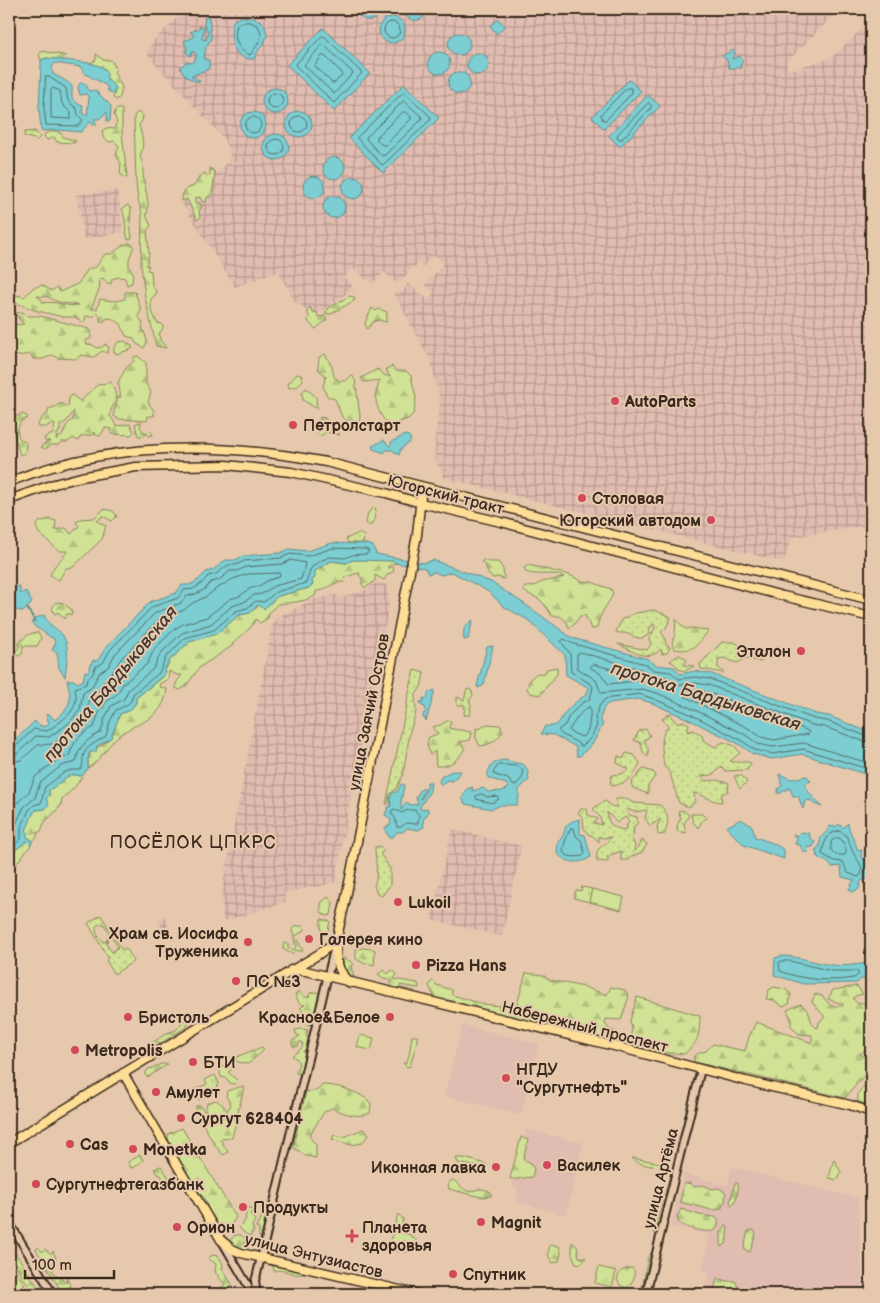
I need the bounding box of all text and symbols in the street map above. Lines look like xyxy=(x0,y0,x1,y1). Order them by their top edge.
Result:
place label: AutoParts xyxy=(624,393,696,412)
marker: AutoParts xyxy=(609,395,621,407)
place label: Петролстарт xyxy=(303,417,401,436)
marker: Петролстарт xyxy=(287,419,299,431)
street label: Югорский тракт xyxy=(385,472,506,519)
place label: Столовая xyxy=(592,490,664,509)
marker: Столовая xyxy=(576,492,588,504)
place label: Югорский автодом xyxy=(559,512,701,531)
marker: Югорский автодом xyxy=(705,514,717,526)
water label: протока Бардыковская xyxy=(39,602,182,767)
street label: улица Заячий Остров xyxy=(345,632,394,792)
place label: Эталон xyxy=(737,643,791,662)
marker: Эталон xyxy=(795,645,807,657)
water label: протока Бардыковская xyxy=(608,658,803,735)
district label: ПОСЁЛОК ЦПКРС xyxy=(110,831,276,853)
place label: Lukoil xyxy=(408,894,451,913)
marker: Lukoil xyxy=(392,896,404,908)
place label: Храм св. Иосифа Труженика xyxy=(108,925,239,962)
place label: Галерея кино xyxy=(319,931,423,950)
marker: Галерея кино xyxy=(303,933,315,945)
marker: Храм св. Иосифа Труженика xyxy=(242,936,254,948)
place label: Pizza Hans xyxy=(426,957,507,976)
marker: Pizza Hans xyxy=(410,959,422,971)
place label: ПС №3 xyxy=(246,973,301,992)
marker: ПС №3 xyxy=(230,975,242,987)
street label: Набережный проспект xyxy=(500,998,670,1057)
place label: Бристоль xyxy=(138,1009,210,1028)
place label: Красное&Белое xyxy=(258,1009,380,1028)
marker: Бристоль xyxy=(122,1011,134,1023)
marker: Красное&Белое xyxy=(384,1011,396,1023)
place label: Metropolis xyxy=(85,1042,163,1061)
marker: Metropolis xyxy=(69,1044,81,1056)
place label: БТИ xyxy=(203,1054,236,1073)
marker: БТИ xyxy=(187,1056,199,1068)
place label: НГДУ "Сургутнефть" xyxy=(516,1061,627,1098)
marker: НГДУ "Сургутнефть" xyxy=(500,1072,512,1084)
place label: Амулет xyxy=(165,1084,220,1103)
marker: Амулет xyxy=(150,1086,162,1098)
place label: Сургут 628404 xyxy=(191,1110,304,1129)
marker: Сургут 628404 xyxy=(175,1112,187,1124)
street label: улица Артёма xyxy=(640,1126,683,1231)
place label: Cas xyxy=(80,1136,109,1155)
marker: Cas xyxy=(64,1138,76,1150)
place label: Monetka xyxy=(143,1141,207,1160)
marker: Monetka xyxy=(127,1143,139,1155)
place label: Василек xyxy=(557,1157,620,1176)
place label: Иконная лавка xyxy=(371,1159,487,1178)
marker: Василек xyxy=(541,1159,553,1171)
marker: Иконная лавка xyxy=(490,1161,502,1173)
place label: Сургутнефтегазбанк xyxy=(46,1176,204,1195)
marker: Сургутнефтегазбанк xyxy=(30,1178,42,1190)
place label: Продукты xyxy=(253,1199,328,1218)
marker: Продукты xyxy=(237,1201,249,1213)
place label: Magnit xyxy=(491,1214,542,1233)
marker: Magnit xyxy=(475,1216,487,1228)
place label: Орион xyxy=(187,1219,235,1238)
place label: Планета здоровья xyxy=(362,1219,432,1256)
marker: Орион xyxy=(171,1221,183,1233)
street label: улица Энтузиастов xyxy=(243,1230,385,1283)
marker: Планета здоровья xyxy=(346,1230,358,1242)
scale bar xyxy=(25,1248,114,1280)
text: 100 m xyxy=(32,1256,72,1275)
place label: Спутник xyxy=(463,1266,526,1285)
marker: Спутник xyxy=(447,1268,459,1280)

